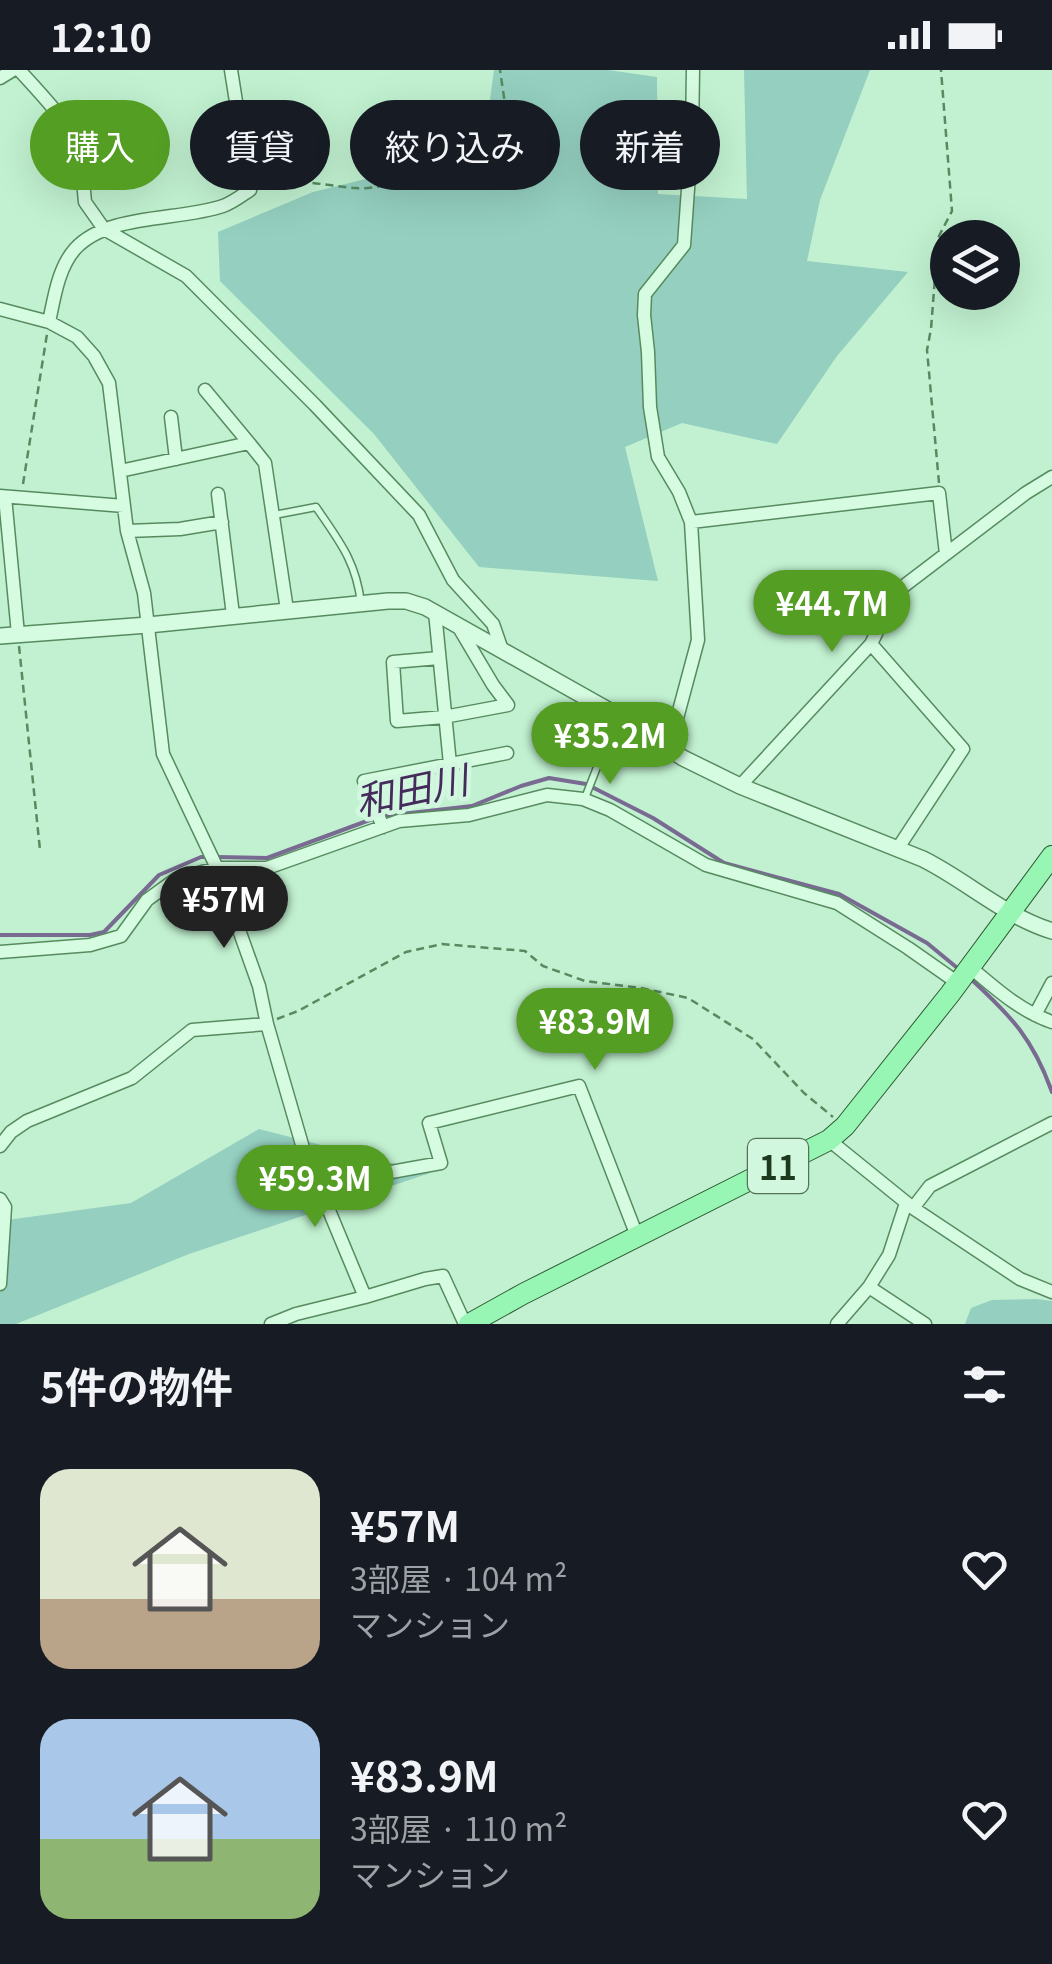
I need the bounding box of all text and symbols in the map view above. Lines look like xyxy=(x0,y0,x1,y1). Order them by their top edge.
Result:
text: 12:10 xyxy=(50,8,152,63)
chip: 購入 xyxy=(30,100,170,190)
chip: 賃貸 xyxy=(190,100,330,190)
chip: 絞り込み xyxy=(350,100,560,190)
chip: 新着 xyxy=(580,100,720,190)
map controls xyxy=(930,220,1020,310)
button: layers xyxy=(930,220,1020,310)
pin: ¥44.7M xyxy=(751,570,913,655)
text: ¥44.7M xyxy=(775,579,889,625)
pin: ¥35.2M xyxy=(529,702,691,787)
text: ¥35.2M xyxy=(553,711,667,757)
water label: 和田川 xyxy=(350,748,476,827)
pin: ¥57M xyxy=(165,866,283,951)
text: ¥57M xyxy=(182,875,266,921)
pin: ¥83.9M xyxy=(514,988,676,1073)
text: ¥83.9M xyxy=(538,997,652,1043)
road number: 11 xyxy=(748,1139,808,1193)
pin: ¥59.3M xyxy=(234,1145,396,1230)
text: ¥59.3M xyxy=(258,1154,372,1200)
text: 5件の物件 xyxy=(40,1354,233,1415)
icon: filters xyxy=(957,1357,1012,1412)
text: ¥57M xyxy=(350,1493,460,1554)
icon: home xyxy=(120,1509,240,1629)
icon: heart xyxy=(957,1542,1012,1597)
text: 3部屋 · 104 m² xyxy=(350,1554,567,1600)
text: マンション xyxy=(350,1600,510,1646)
text: ¥83.9M xyxy=(350,1743,499,1804)
icon: home xyxy=(120,1759,240,1879)
icon: heart xyxy=(957,1792,1012,1847)
text: 3部屋 · 110 m² xyxy=(350,1804,567,1850)
text: マンション xyxy=(350,1850,510,1896)

